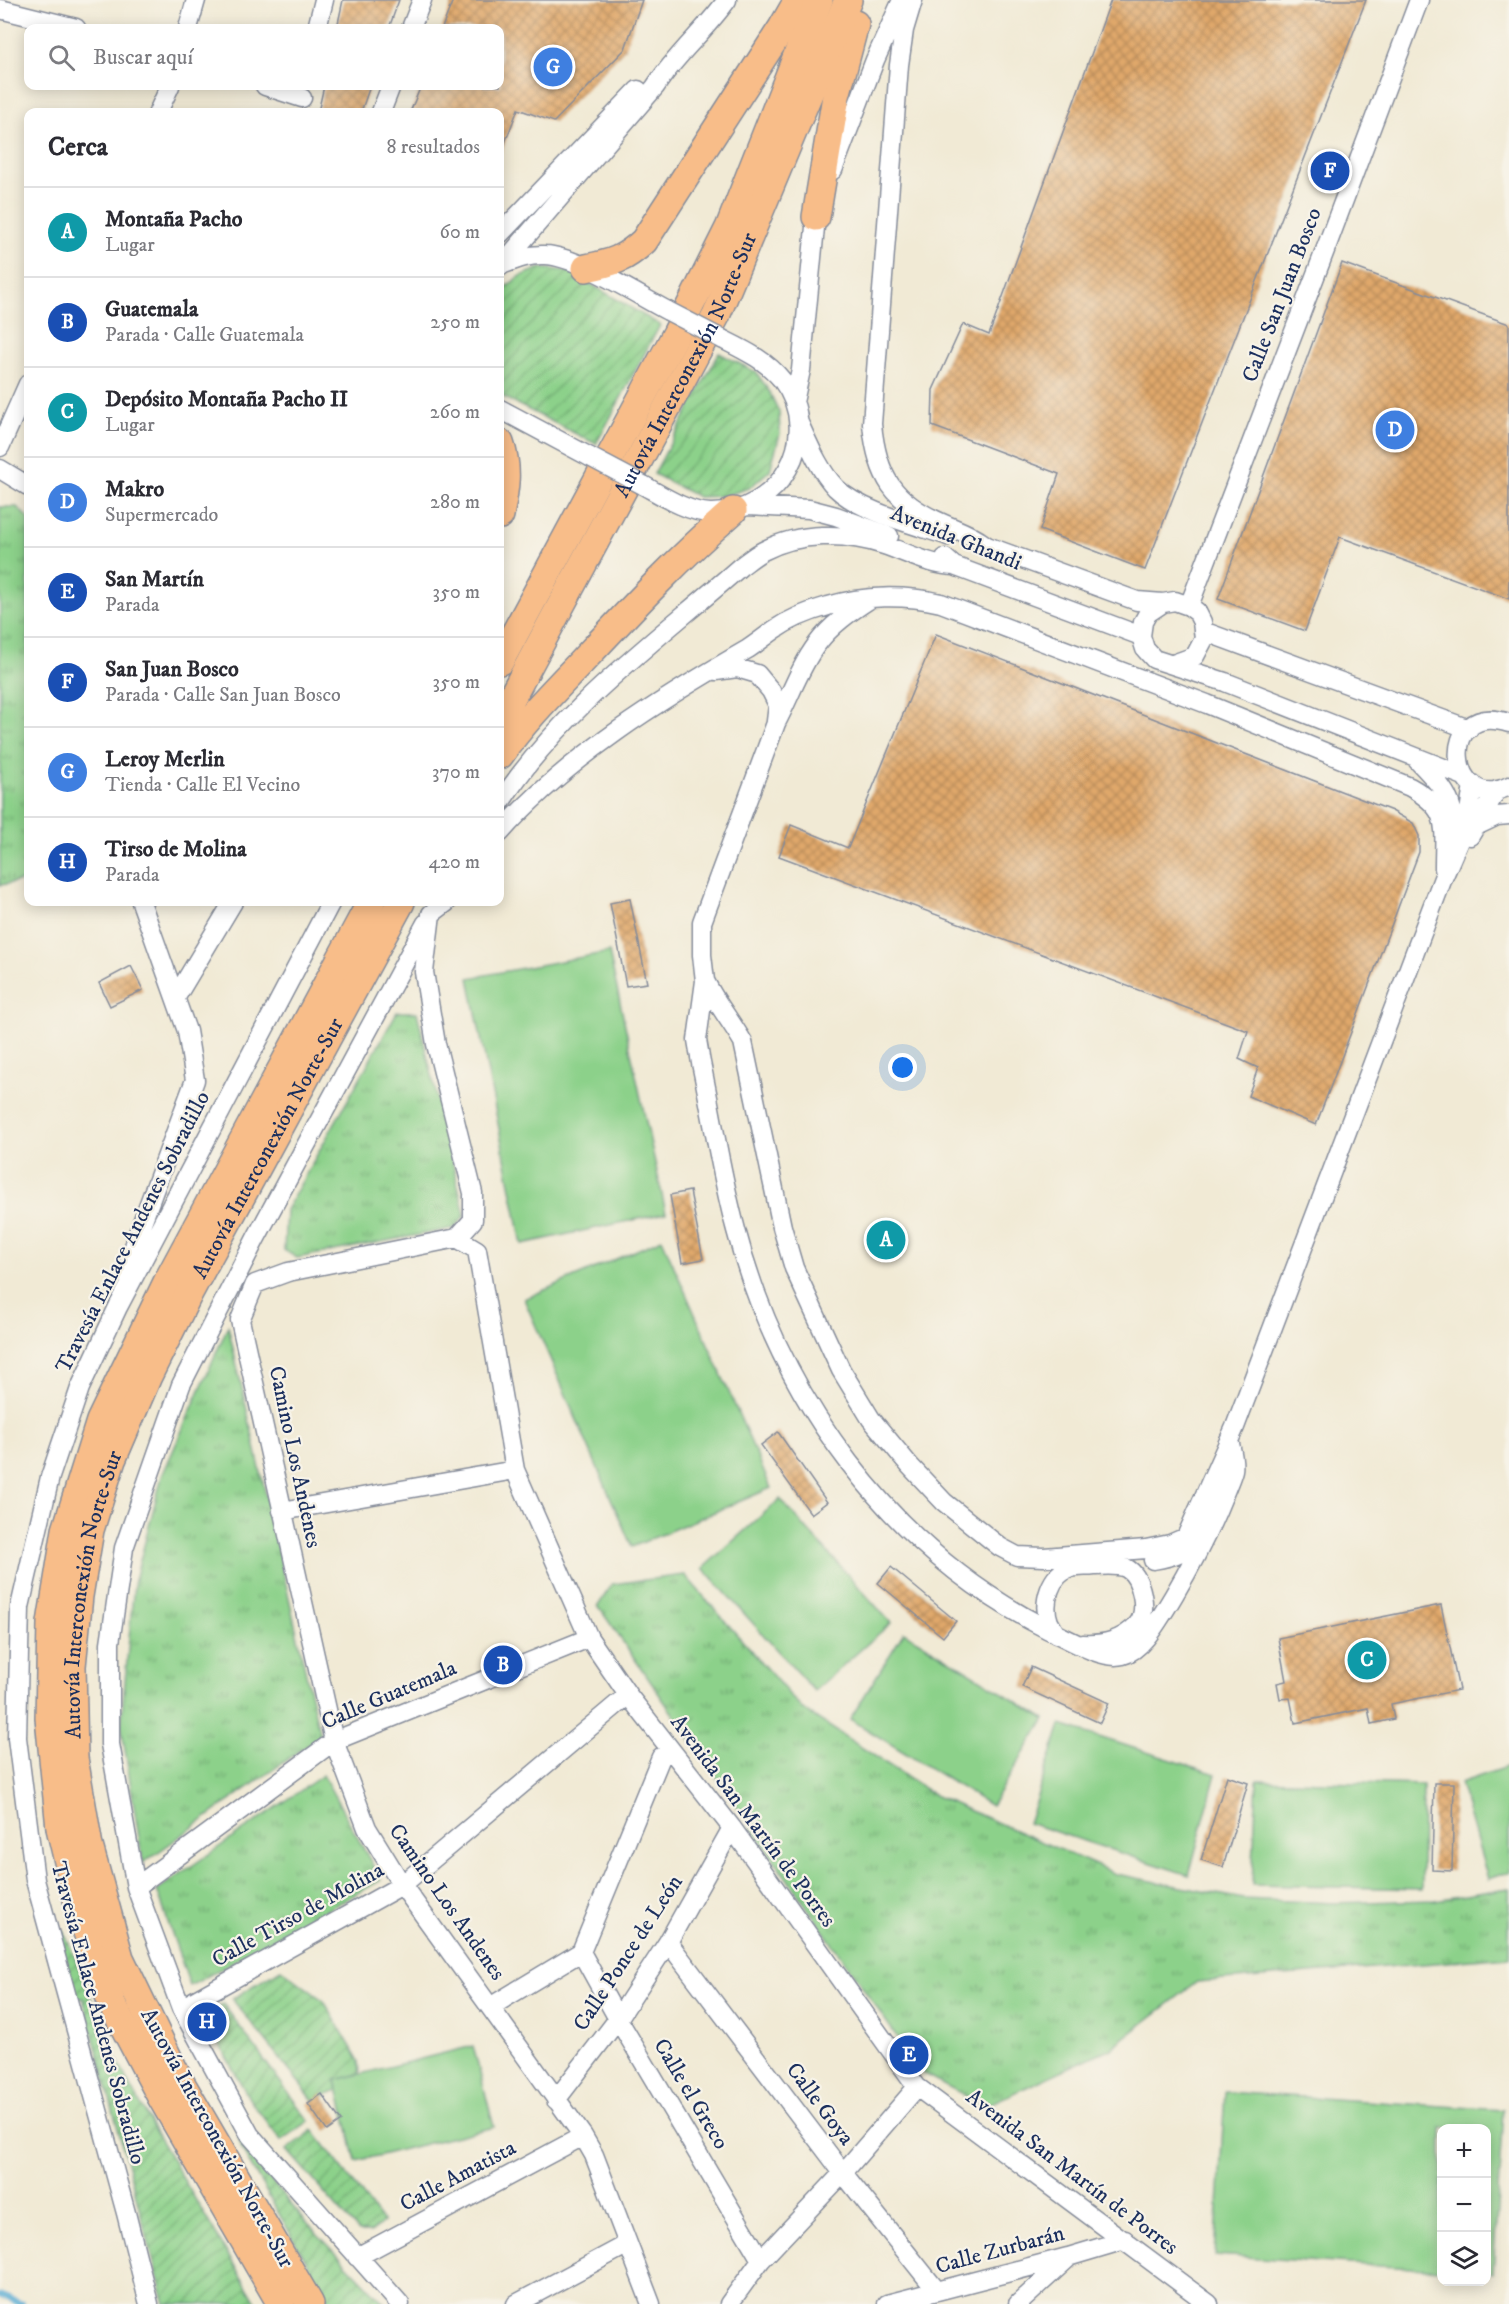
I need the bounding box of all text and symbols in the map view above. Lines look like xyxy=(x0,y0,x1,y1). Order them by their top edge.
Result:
search box xyxy=(24,24,504,90)
icon: search xyxy=(45,41,78,74)
text: Buscar aquí xyxy=(93,44,193,71)
pin: G xyxy=(534,44,572,90)
text: Cerca xyxy=(48,131,108,164)
text: 8 resultados xyxy=(386,135,480,160)
pin: F xyxy=(1310,148,1350,194)
street label: Calle San Juan Bosco xyxy=(1236,204,1328,386)
text: Montaña Pacho xyxy=(105,206,243,233)
text: A xyxy=(61,220,74,245)
text: 60 m xyxy=(440,220,480,245)
street label: Autovía Interconexión Norte-Sur xyxy=(608,228,763,502)
text: Lugar xyxy=(105,233,155,258)
text: Guatemala xyxy=(105,296,198,323)
text: B xyxy=(61,310,74,335)
text: 250 m xyxy=(430,310,480,335)
text: Parada · Calle Guatemala xyxy=(105,323,304,348)
text: Depósito Montaña Pacho II xyxy=(105,386,348,413)
text: C xyxy=(61,400,74,425)
text: 260 m xyxy=(430,400,480,425)
pin: D xyxy=(1376,408,1414,452)
text: Lugar xyxy=(105,413,155,438)
text: Makro xyxy=(105,476,164,503)
text: D xyxy=(60,490,75,515)
text: 280 m xyxy=(430,490,480,515)
street label: Avenida Ghandi xyxy=(887,499,1025,577)
text: Supermercado xyxy=(105,503,218,528)
text: San Martín xyxy=(105,566,204,593)
text: E xyxy=(60,580,75,605)
text: 350 m xyxy=(433,580,480,605)
text: Parada xyxy=(105,593,160,618)
text: San Juan Bosco xyxy=(105,656,239,683)
text: F xyxy=(61,670,74,695)
text: 350 m xyxy=(433,670,480,695)
text: Parada · Calle San Juan Bosco xyxy=(105,683,341,708)
text: Leroy Merlin xyxy=(105,746,225,773)
text: G xyxy=(61,760,74,785)
text: 370 m xyxy=(432,760,480,785)
text: Tienda · Calle El Vecino xyxy=(105,773,300,798)
text: Tirso de Molina xyxy=(105,836,247,863)
text: H xyxy=(59,850,76,875)
text: 420 m xyxy=(429,850,480,875)
text: Parada xyxy=(105,863,160,888)
street label: Autovía Interconexión Norte-Sur xyxy=(186,1012,350,1283)
your location xyxy=(888,1053,917,1082)
street label: Travesía Enlace Andenes Sobradillo xyxy=(50,1087,216,1377)
pin: A xyxy=(866,1218,906,1262)
street label: Camino Los Andenes xyxy=(263,1364,327,1550)
street label: Autovía Interconexión Norte-Sur xyxy=(58,1446,128,1739)
pin: C xyxy=(1348,1638,1386,1682)
pin: B xyxy=(484,1642,522,1688)
street label: Calle Guatemala xyxy=(317,1654,461,1736)
street label: Avenida San Martín de Porres xyxy=(664,1710,842,1932)
street label: Camino Los Andenes xyxy=(383,1818,511,1986)
street label: Calle Tirso de Molina xyxy=(207,1856,389,1973)
street label: Travesía Enlace Andenes Sobradillo xyxy=(45,1859,151,2167)
street label: Calle Ponce de León xyxy=(567,1869,689,2036)
pin: H xyxy=(188,2000,226,2044)
street label: Autovía Interconexión Norte-Sur xyxy=(134,2004,300,2273)
pin: E xyxy=(890,2032,928,2078)
street label: Calle el Greco xyxy=(647,2034,735,2154)
street label: Calle Goya xyxy=(780,2057,860,2151)
street label: Avenida San Martín de Porres xyxy=(961,2083,1183,2261)
map controls xyxy=(1437,2124,1491,2286)
button: + xyxy=(1437,2124,1491,2178)
street label: Calle Amatista xyxy=(395,2134,521,2218)
button: − xyxy=(1437,2178,1491,2232)
street label: Calle Zurbarán xyxy=(932,2220,1068,2280)
button: layers xyxy=(1437,2232,1491,2286)

